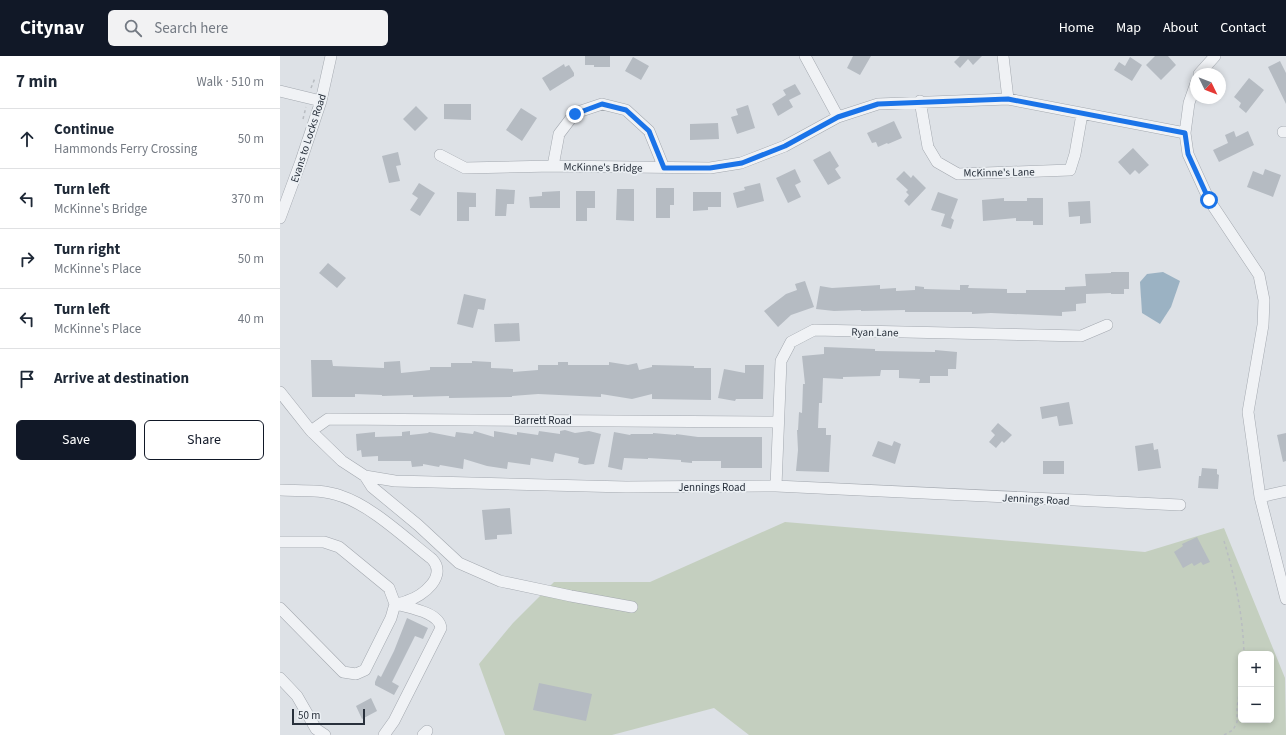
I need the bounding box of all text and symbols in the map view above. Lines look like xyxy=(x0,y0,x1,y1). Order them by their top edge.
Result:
search box xyxy=(108,10,388,46)
text: Citynav xyxy=(20,15,84,42)
icon: search xyxy=(122,17,144,39)
text: Search here xyxy=(154,18,228,39)
text: Home xyxy=(1059,18,1094,38)
text: Map xyxy=(1116,18,1141,38)
text: About xyxy=(1163,18,1198,38)
text: Contact xyxy=(1220,18,1266,38)
north arrow xyxy=(1190,68,1226,104)
text: 7 min xyxy=(16,70,57,94)
text: Walk · 510 m xyxy=(196,73,264,91)
street label: Evans to Locks Road xyxy=(287,92,330,185)
route end xyxy=(566,105,584,123)
text: Continue xyxy=(54,119,114,140)
icon: ahead xyxy=(16,128,38,150)
text: 50 m xyxy=(238,130,264,148)
text: Hammonds Ferry Crossing xyxy=(54,140,197,158)
street label: McKinne's Bridge xyxy=(563,159,643,176)
street label: McKinne's Lane xyxy=(963,164,1035,181)
text: Turn left xyxy=(54,179,110,200)
icon: left xyxy=(16,188,38,210)
text: 370 m xyxy=(231,190,264,208)
route start xyxy=(1200,191,1218,209)
text: McKinne's Bridge xyxy=(54,200,147,218)
text: Turn right xyxy=(54,239,120,260)
icon: right xyxy=(16,248,38,270)
text: 50 m xyxy=(238,250,264,268)
text: McKinne's Place xyxy=(54,260,141,278)
text: Turn left xyxy=(54,299,110,320)
icon: left xyxy=(16,308,38,330)
text: 40 m xyxy=(238,310,264,328)
text: McKinne's Place xyxy=(54,320,141,338)
street label: Ryan Lane xyxy=(851,325,899,340)
icon: arrive xyxy=(16,368,38,390)
text: Arrive at destination xyxy=(54,368,189,389)
street label: Barrett Road xyxy=(514,413,572,428)
button: Save xyxy=(16,420,136,460)
button: Share xyxy=(144,420,264,460)
street label: Jennings Road xyxy=(678,480,746,495)
street label: Jennings Road xyxy=(1002,490,1070,509)
map controls xyxy=(1238,651,1274,723)
button: + xyxy=(1238,651,1274,687)
button: − xyxy=(1238,687,1274,723)
scale bar xyxy=(292,707,365,726)
text: 50 m xyxy=(298,708,320,723)

